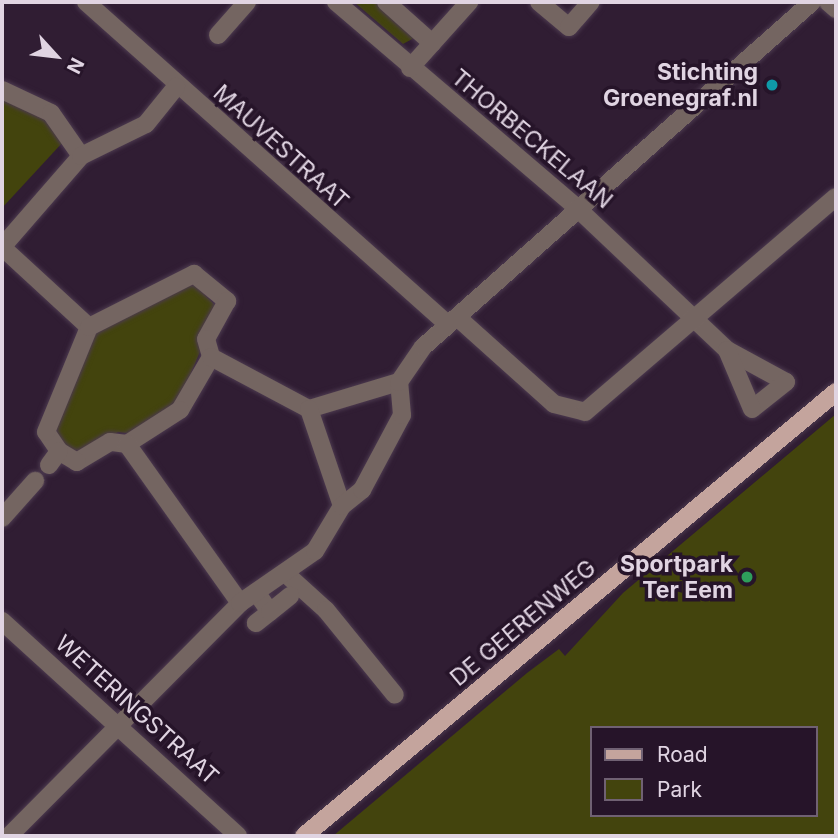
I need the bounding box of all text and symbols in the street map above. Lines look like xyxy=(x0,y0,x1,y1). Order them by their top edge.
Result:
north arrow xyxy=(21,21,91,91)
text: N xyxy=(62,54,89,77)
place label: Stichting Groenegraf.nl xyxy=(603,58,758,112)
street label: THORBECKELAAN xyxy=(446,64,618,214)
marker: Stichting Groenegraf.nl xyxy=(764,77,780,93)
street label: MAUVESTRAAT xyxy=(208,79,354,215)
place label: Sportpark Ter Eem xyxy=(620,550,733,604)
street label: DE GEERENWEG xyxy=(445,554,601,692)
marker: Sportpark Ter Eem xyxy=(739,569,755,585)
street label: WETERINGSTRAAT xyxy=(50,629,224,791)
legend xyxy=(590,726,817,817)
text: Road xyxy=(657,742,708,767)
text: Park xyxy=(657,777,702,802)

